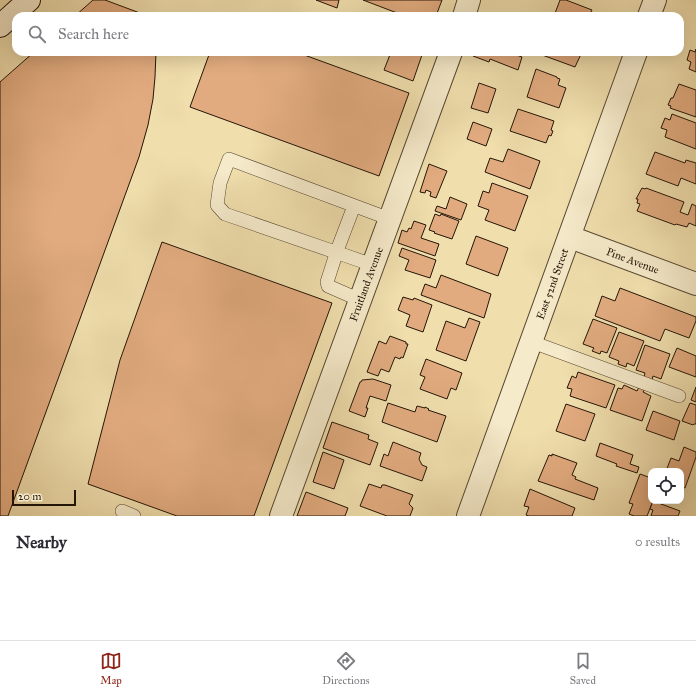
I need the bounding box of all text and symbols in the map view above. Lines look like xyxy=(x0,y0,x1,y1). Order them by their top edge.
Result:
search box xyxy=(12,12,684,56)
icon: search xyxy=(26,23,48,45)
text: Search here xyxy=(58,25,129,43)
street label: Fruitland Avenue xyxy=(347,245,386,323)
street label: Pine Avenue xyxy=(604,245,661,277)
street label: East 52nd Street xyxy=(534,247,571,321)
map controls xyxy=(648,468,684,504)
button: locate xyxy=(648,468,684,504)
scale bar xyxy=(12,488,76,507)
text: 20 m xyxy=(18,490,41,503)
text: Nearby xyxy=(16,532,67,553)
text: 0 results xyxy=(635,534,680,550)
tab: Map xyxy=(100,650,122,687)
tab: Directions xyxy=(322,650,370,687)
tab: Saved xyxy=(570,650,596,687)

